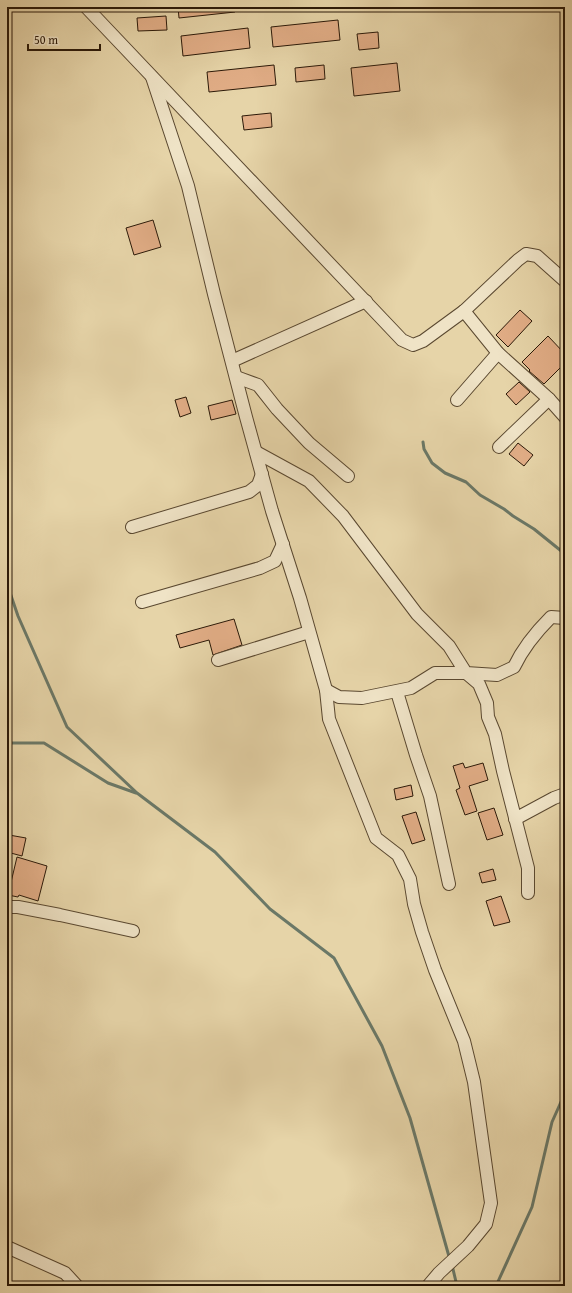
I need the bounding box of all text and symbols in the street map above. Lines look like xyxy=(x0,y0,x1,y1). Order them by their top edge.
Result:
scale bar xyxy=(28,26,100,52)
text: 50 m xyxy=(34,31,58,48)

